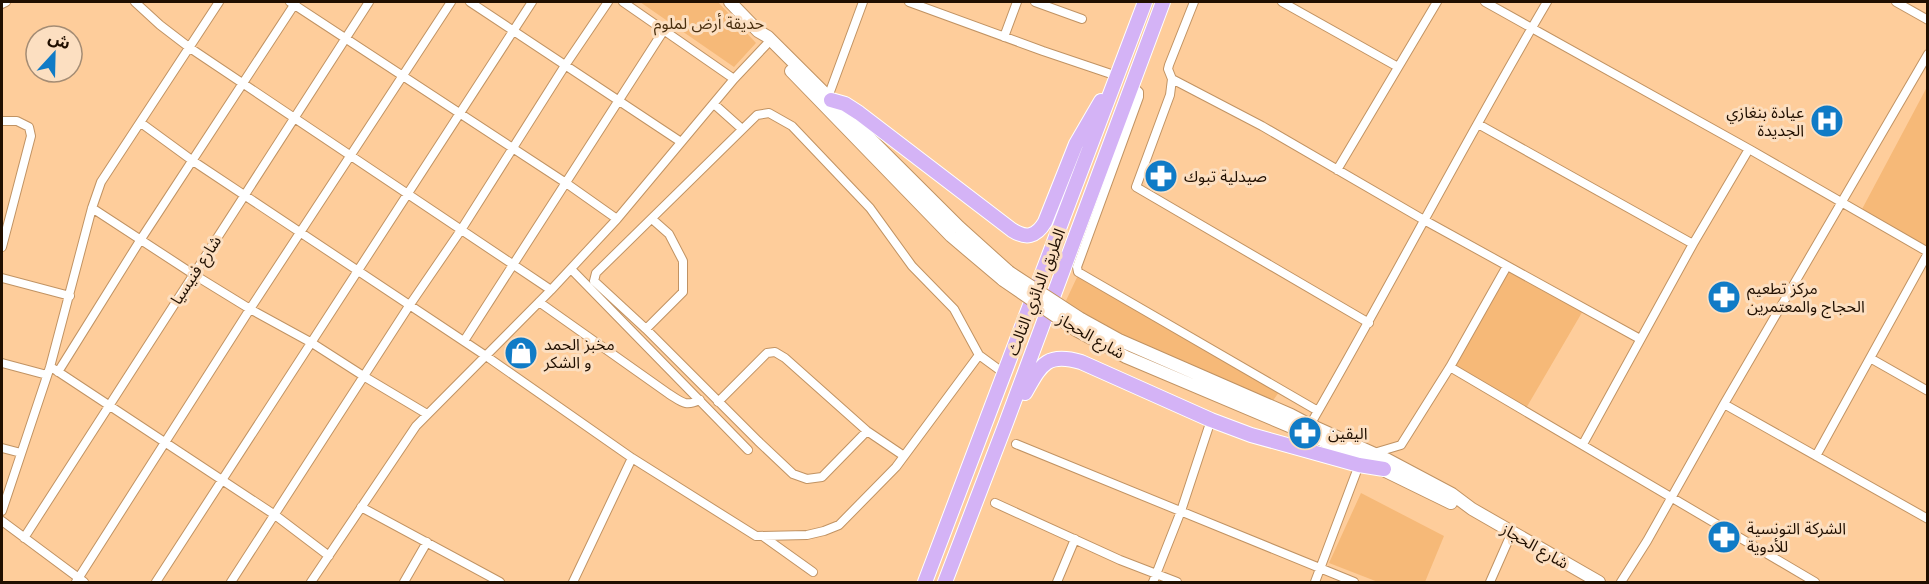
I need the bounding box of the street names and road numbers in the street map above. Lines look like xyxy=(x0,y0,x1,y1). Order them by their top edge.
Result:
street label: الطريق الدائري الثالث xyxy=(1002,225,1072,359)
street label: شارع فنيسيا xyxy=(166,231,228,310)
street label: شارع الحجاز xyxy=(1052,308,1128,365)
street label: شارع الحجاز xyxy=(1496,518,1572,575)

